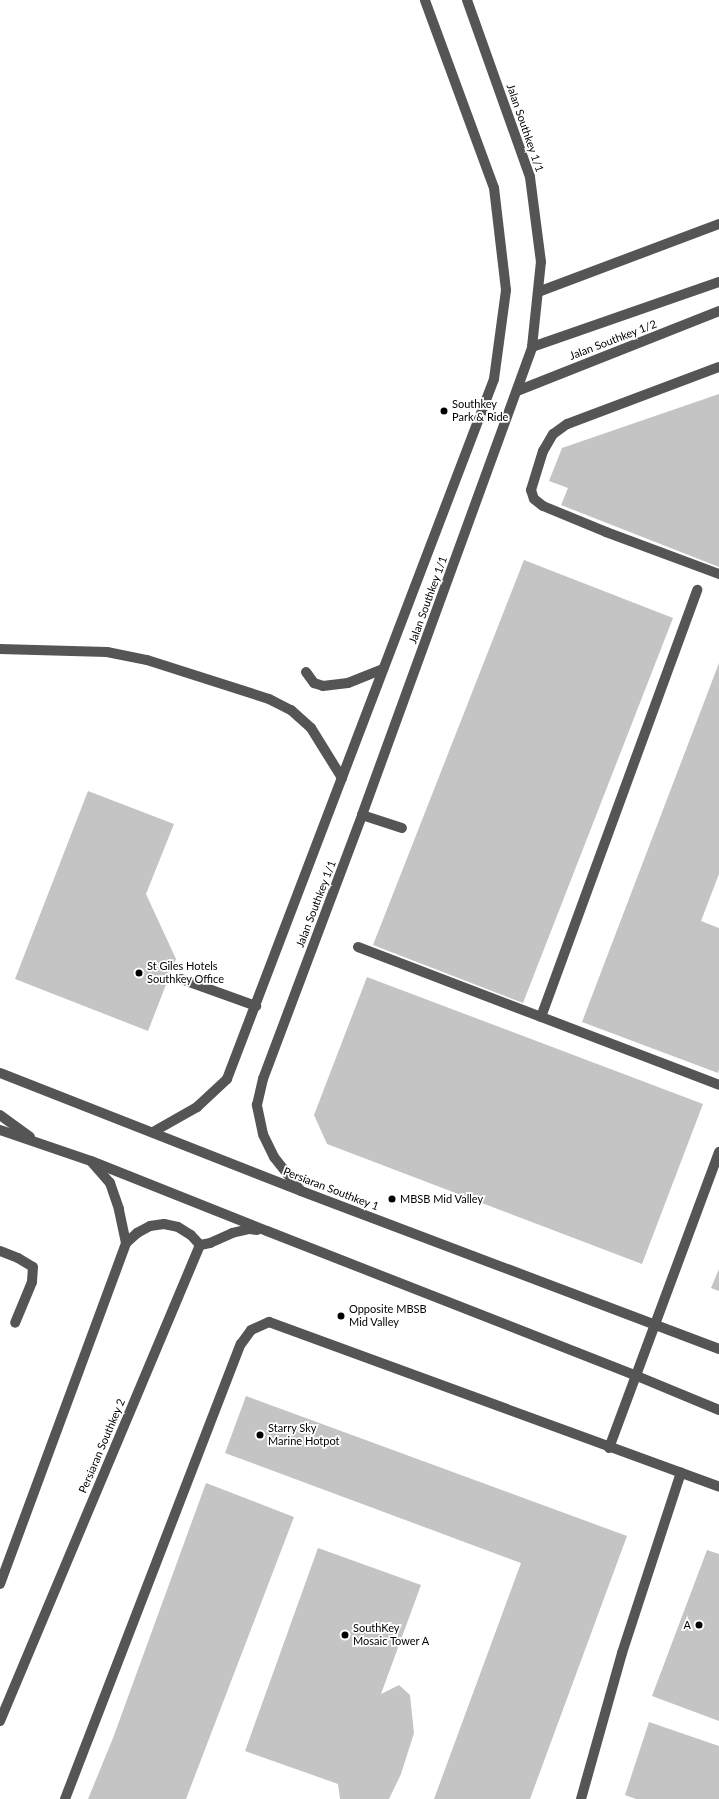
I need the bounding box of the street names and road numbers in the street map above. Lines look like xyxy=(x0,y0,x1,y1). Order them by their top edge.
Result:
street label: Jalan Southkey 1/1 xyxy=(504,82,546,174)
street label: Jalan Southkey 1/2 xyxy=(567,317,659,363)
street label: Jalan Southkey 1/1 xyxy=(406,554,450,646)
street label: Jalan Southkey 1/1 xyxy=(293,858,339,950)
street label: Persiaran Southkey 1 xyxy=(281,1165,381,1213)
street label: Persiaran Southkey 2 xyxy=(76,1397,128,1495)

